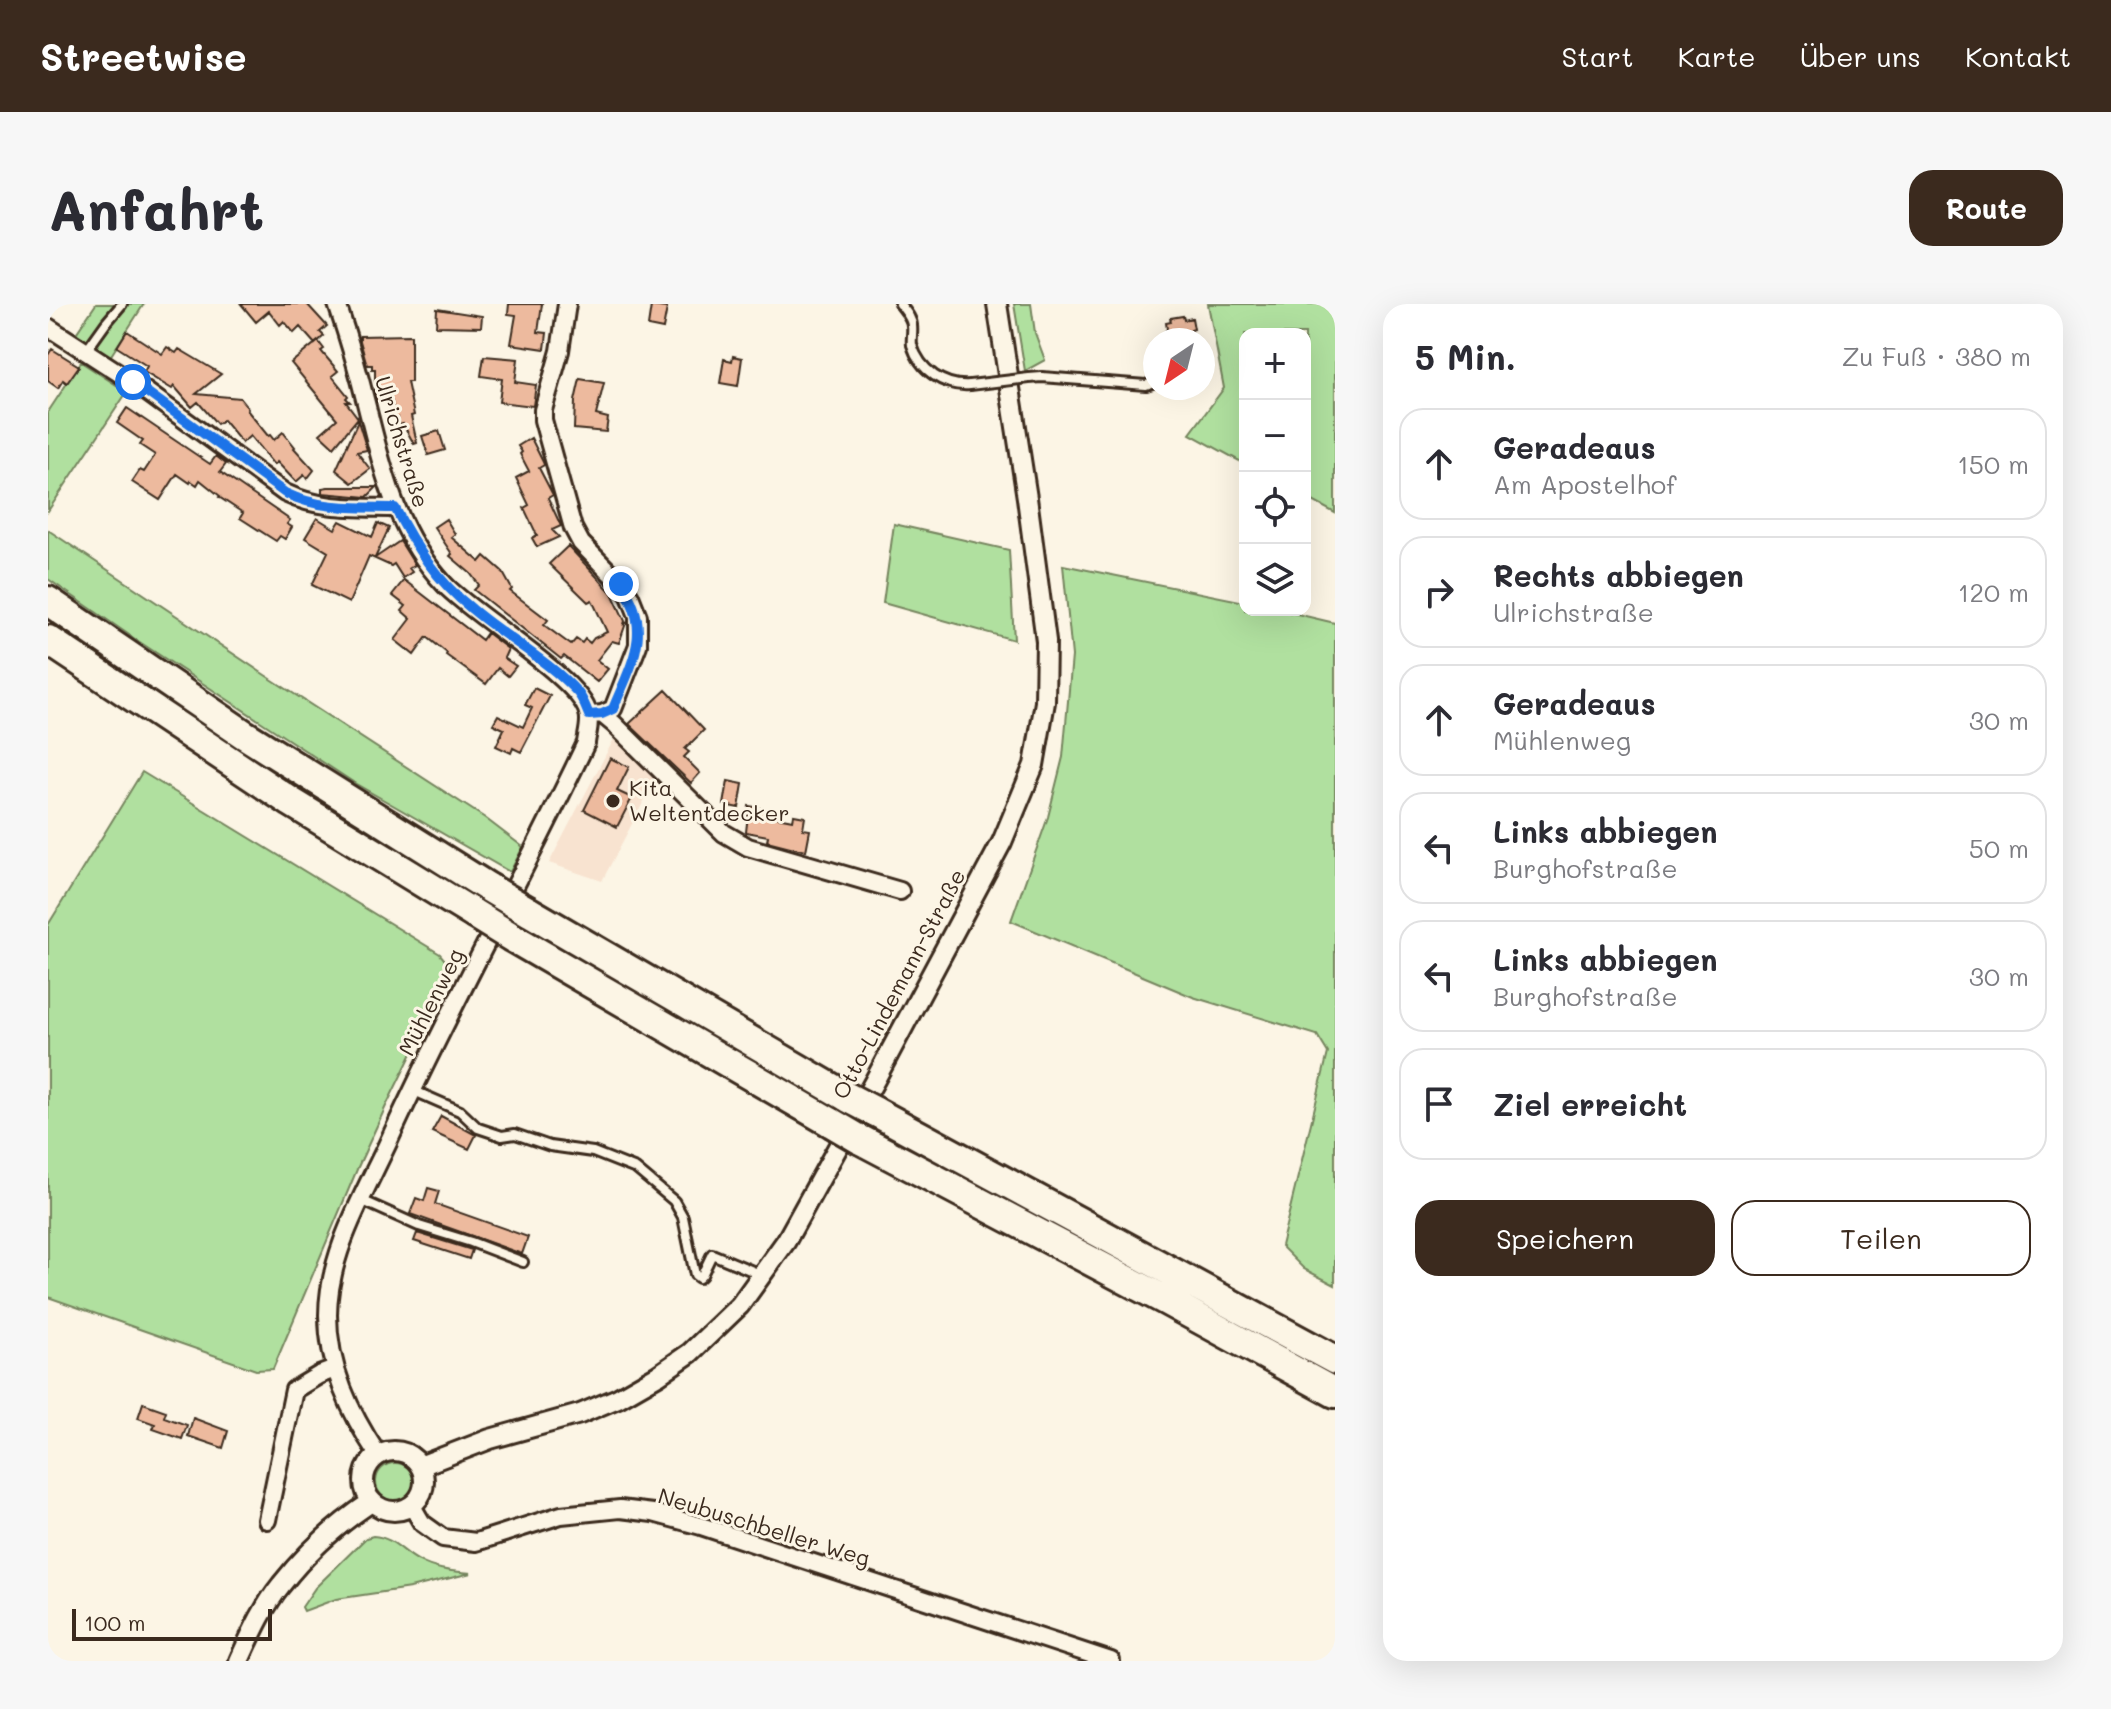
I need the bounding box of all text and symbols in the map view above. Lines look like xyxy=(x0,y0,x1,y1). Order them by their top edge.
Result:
text: Streetwise xyxy=(40,31,247,81)
text: Start xyxy=(1562,38,1633,74)
text: Karte xyxy=(1677,38,1756,74)
text: Über uns xyxy=(1800,38,1921,74)
text: Kontakt xyxy=(1965,38,2071,74)
button: Route xyxy=(1909,170,2063,246)
text: Anfahrt xyxy=(48,172,264,245)
north arrow xyxy=(1143,328,1215,400)
map controls xyxy=(1239,328,1311,616)
button: + xyxy=(1239,328,1311,400)
text: 5 Min. xyxy=(1415,334,1516,379)
text: Zu Fuß · 380 m xyxy=(1842,339,2031,373)
route start xyxy=(115,364,151,400)
street label: Ulrichstraße xyxy=(369,373,436,511)
button: − xyxy=(1239,400,1311,472)
text: Geradeaus xyxy=(1493,427,1656,467)
icon: ahead xyxy=(1417,442,1461,486)
text: 150 m xyxy=(1957,447,2029,481)
text: Am Apostelhof xyxy=(1493,467,1676,501)
button: locate xyxy=(1239,472,1311,544)
button: layers xyxy=(1239,544,1311,616)
text: Rechts abbiegen xyxy=(1493,555,1744,595)
route end xyxy=(603,566,639,602)
icon: right xyxy=(1417,570,1461,614)
text: 120 m xyxy=(1958,575,2029,609)
text: Ulrichstraße xyxy=(1493,595,1654,629)
text: Geradeaus xyxy=(1493,683,1656,723)
icon: ahead xyxy=(1417,698,1461,742)
text: 30 m xyxy=(1969,703,2029,737)
text: Mühlenweg xyxy=(1493,723,1631,757)
place label: Kita Weltentdecker xyxy=(629,773,789,827)
marker: Kita Weltentdecker xyxy=(604,792,622,810)
text: Links abbiegen xyxy=(1493,811,1717,851)
icon: left xyxy=(1417,826,1461,870)
text: 50 m xyxy=(1969,831,2029,865)
text: Burghofstraße xyxy=(1493,851,1678,885)
street label: Otto-Lindemann-Straße xyxy=(826,864,972,1104)
text: Links abbiegen xyxy=(1493,939,1717,979)
street label: Mühlenweg xyxy=(391,943,470,1060)
icon: left xyxy=(1417,954,1461,998)
text: 30 m xyxy=(1969,959,2029,993)
text: Burghofstraße xyxy=(1493,979,1678,1013)
icon: arrive xyxy=(1417,1082,1461,1126)
text: Ziel erreicht xyxy=(1493,1084,1687,1124)
button: Speichern xyxy=(1415,1200,1715,1276)
button: Teilen xyxy=(1731,1200,2031,1276)
street label: Neubuschbeller Weg xyxy=(655,1480,874,1573)
scale bar xyxy=(72,1605,272,1641)
text: 100 m xyxy=(84,1608,146,1637)

